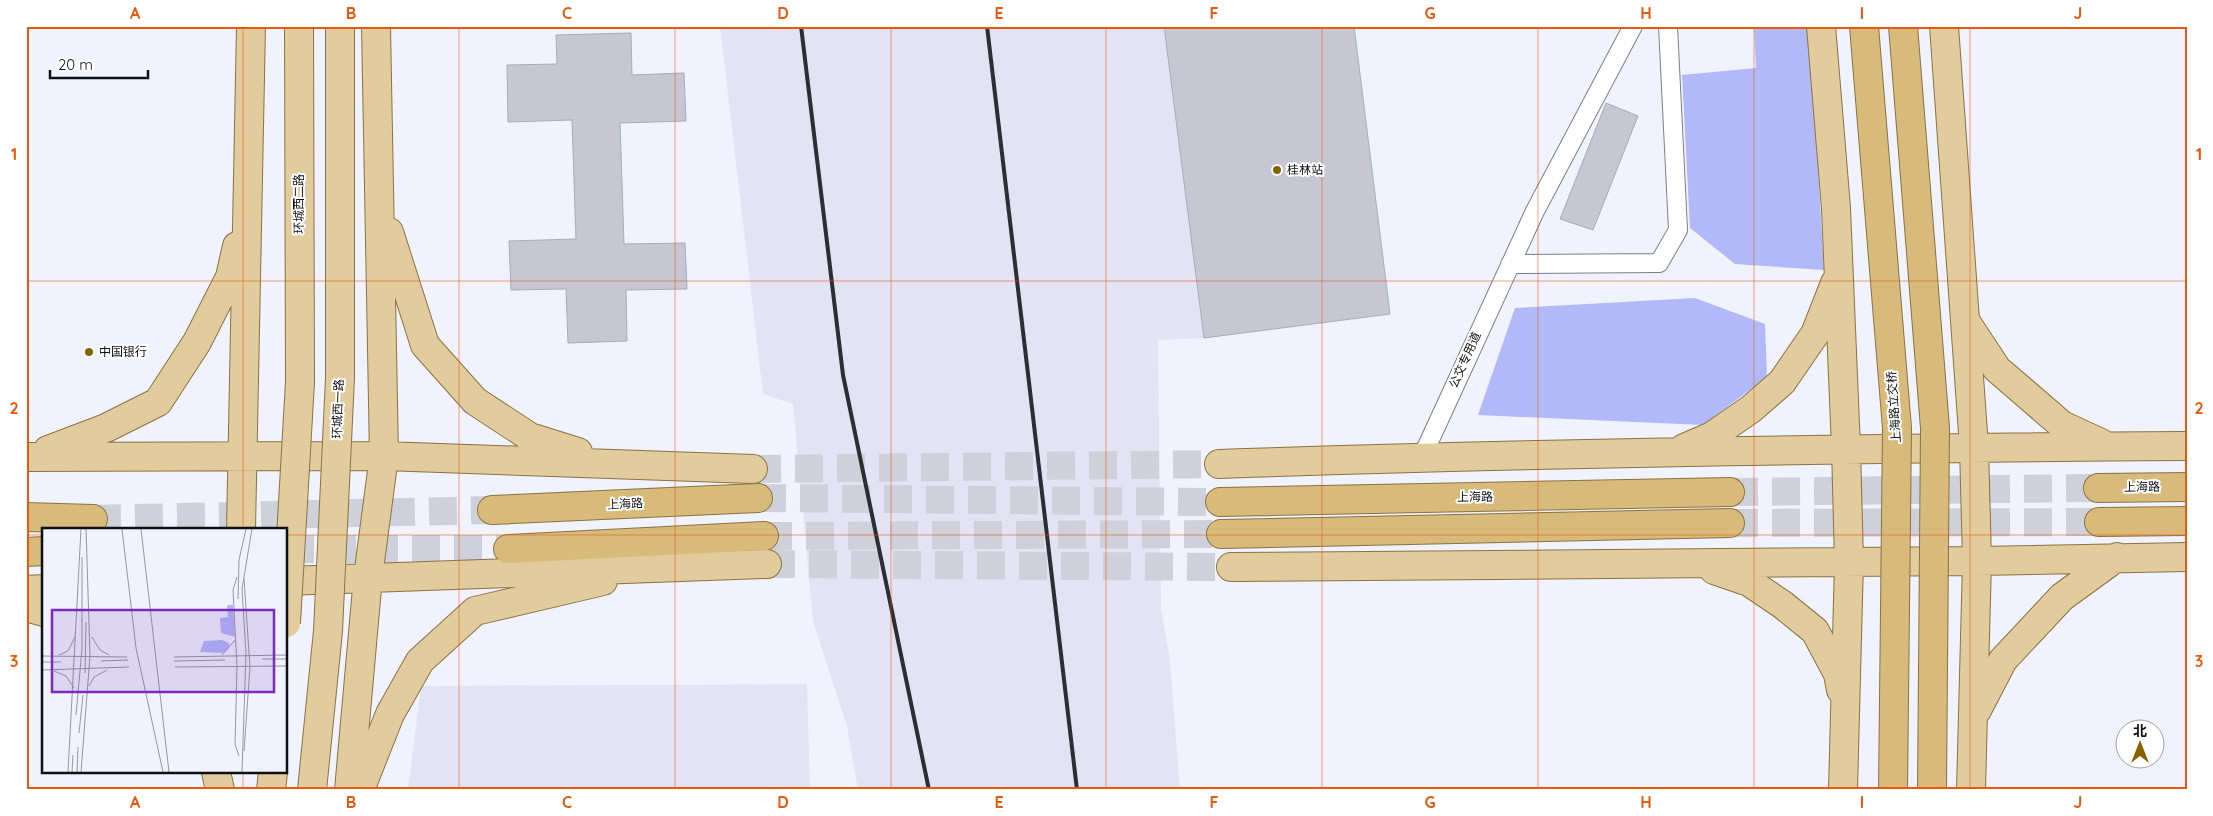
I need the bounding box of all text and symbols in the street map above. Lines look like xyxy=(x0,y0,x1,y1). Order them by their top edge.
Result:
text: A xyxy=(130,3,141,23)
text: B xyxy=(346,3,356,23)
text: C xyxy=(562,3,572,23)
text: D xyxy=(777,3,789,23)
text: E xyxy=(994,3,1004,23)
text: F xyxy=(1210,3,1219,23)
text: G xyxy=(1424,3,1436,23)
text: H xyxy=(1640,3,1652,23)
text: I xyxy=(1860,3,1864,23)
text: J xyxy=(2074,3,2082,23)
scale bar xyxy=(50,48,148,80)
text: 20 m xyxy=(58,55,93,74)
text: 1 xyxy=(11,144,17,164)
text: 1 xyxy=(2196,144,2202,164)
place label: 桂林站 xyxy=(1287,162,1323,177)
marker: 桂林站 xyxy=(1271,164,1283,176)
street label: 环城西二路 xyxy=(291,174,306,234)
street label: 公交专用道 xyxy=(1445,329,1484,390)
place label: 中国银行 xyxy=(99,344,147,359)
marker: 中国银行 xyxy=(83,346,95,358)
street label: 上海路立交桥 xyxy=(1884,371,1903,443)
street label: 环城西一路 xyxy=(329,379,346,439)
text: 2 xyxy=(9,398,19,418)
text: 2 xyxy=(2194,398,2204,418)
street label: 上海路 xyxy=(2124,479,2160,494)
street label: 上海路 xyxy=(1457,489,1493,504)
street label: 上海路 xyxy=(607,495,643,512)
inset map xyxy=(42,528,288,774)
text: 3 xyxy=(10,651,18,671)
text: 3 xyxy=(2195,651,2203,671)
north arrow xyxy=(2116,718,2166,768)
text: 北 xyxy=(2133,722,2147,740)
text: A xyxy=(130,792,141,812)
text: B xyxy=(346,792,356,812)
text: C xyxy=(562,792,572,812)
text: D xyxy=(777,792,789,812)
text: E xyxy=(994,792,1004,812)
text: F xyxy=(1210,792,1219,812)
text: G xyxy=(1424,792,1436,812)
text: H xyxy=(1640,792,1652,812)
text: I xyxy=(1860,792,1864,812)
text: J xyxy=(2074,792,2082,812)

